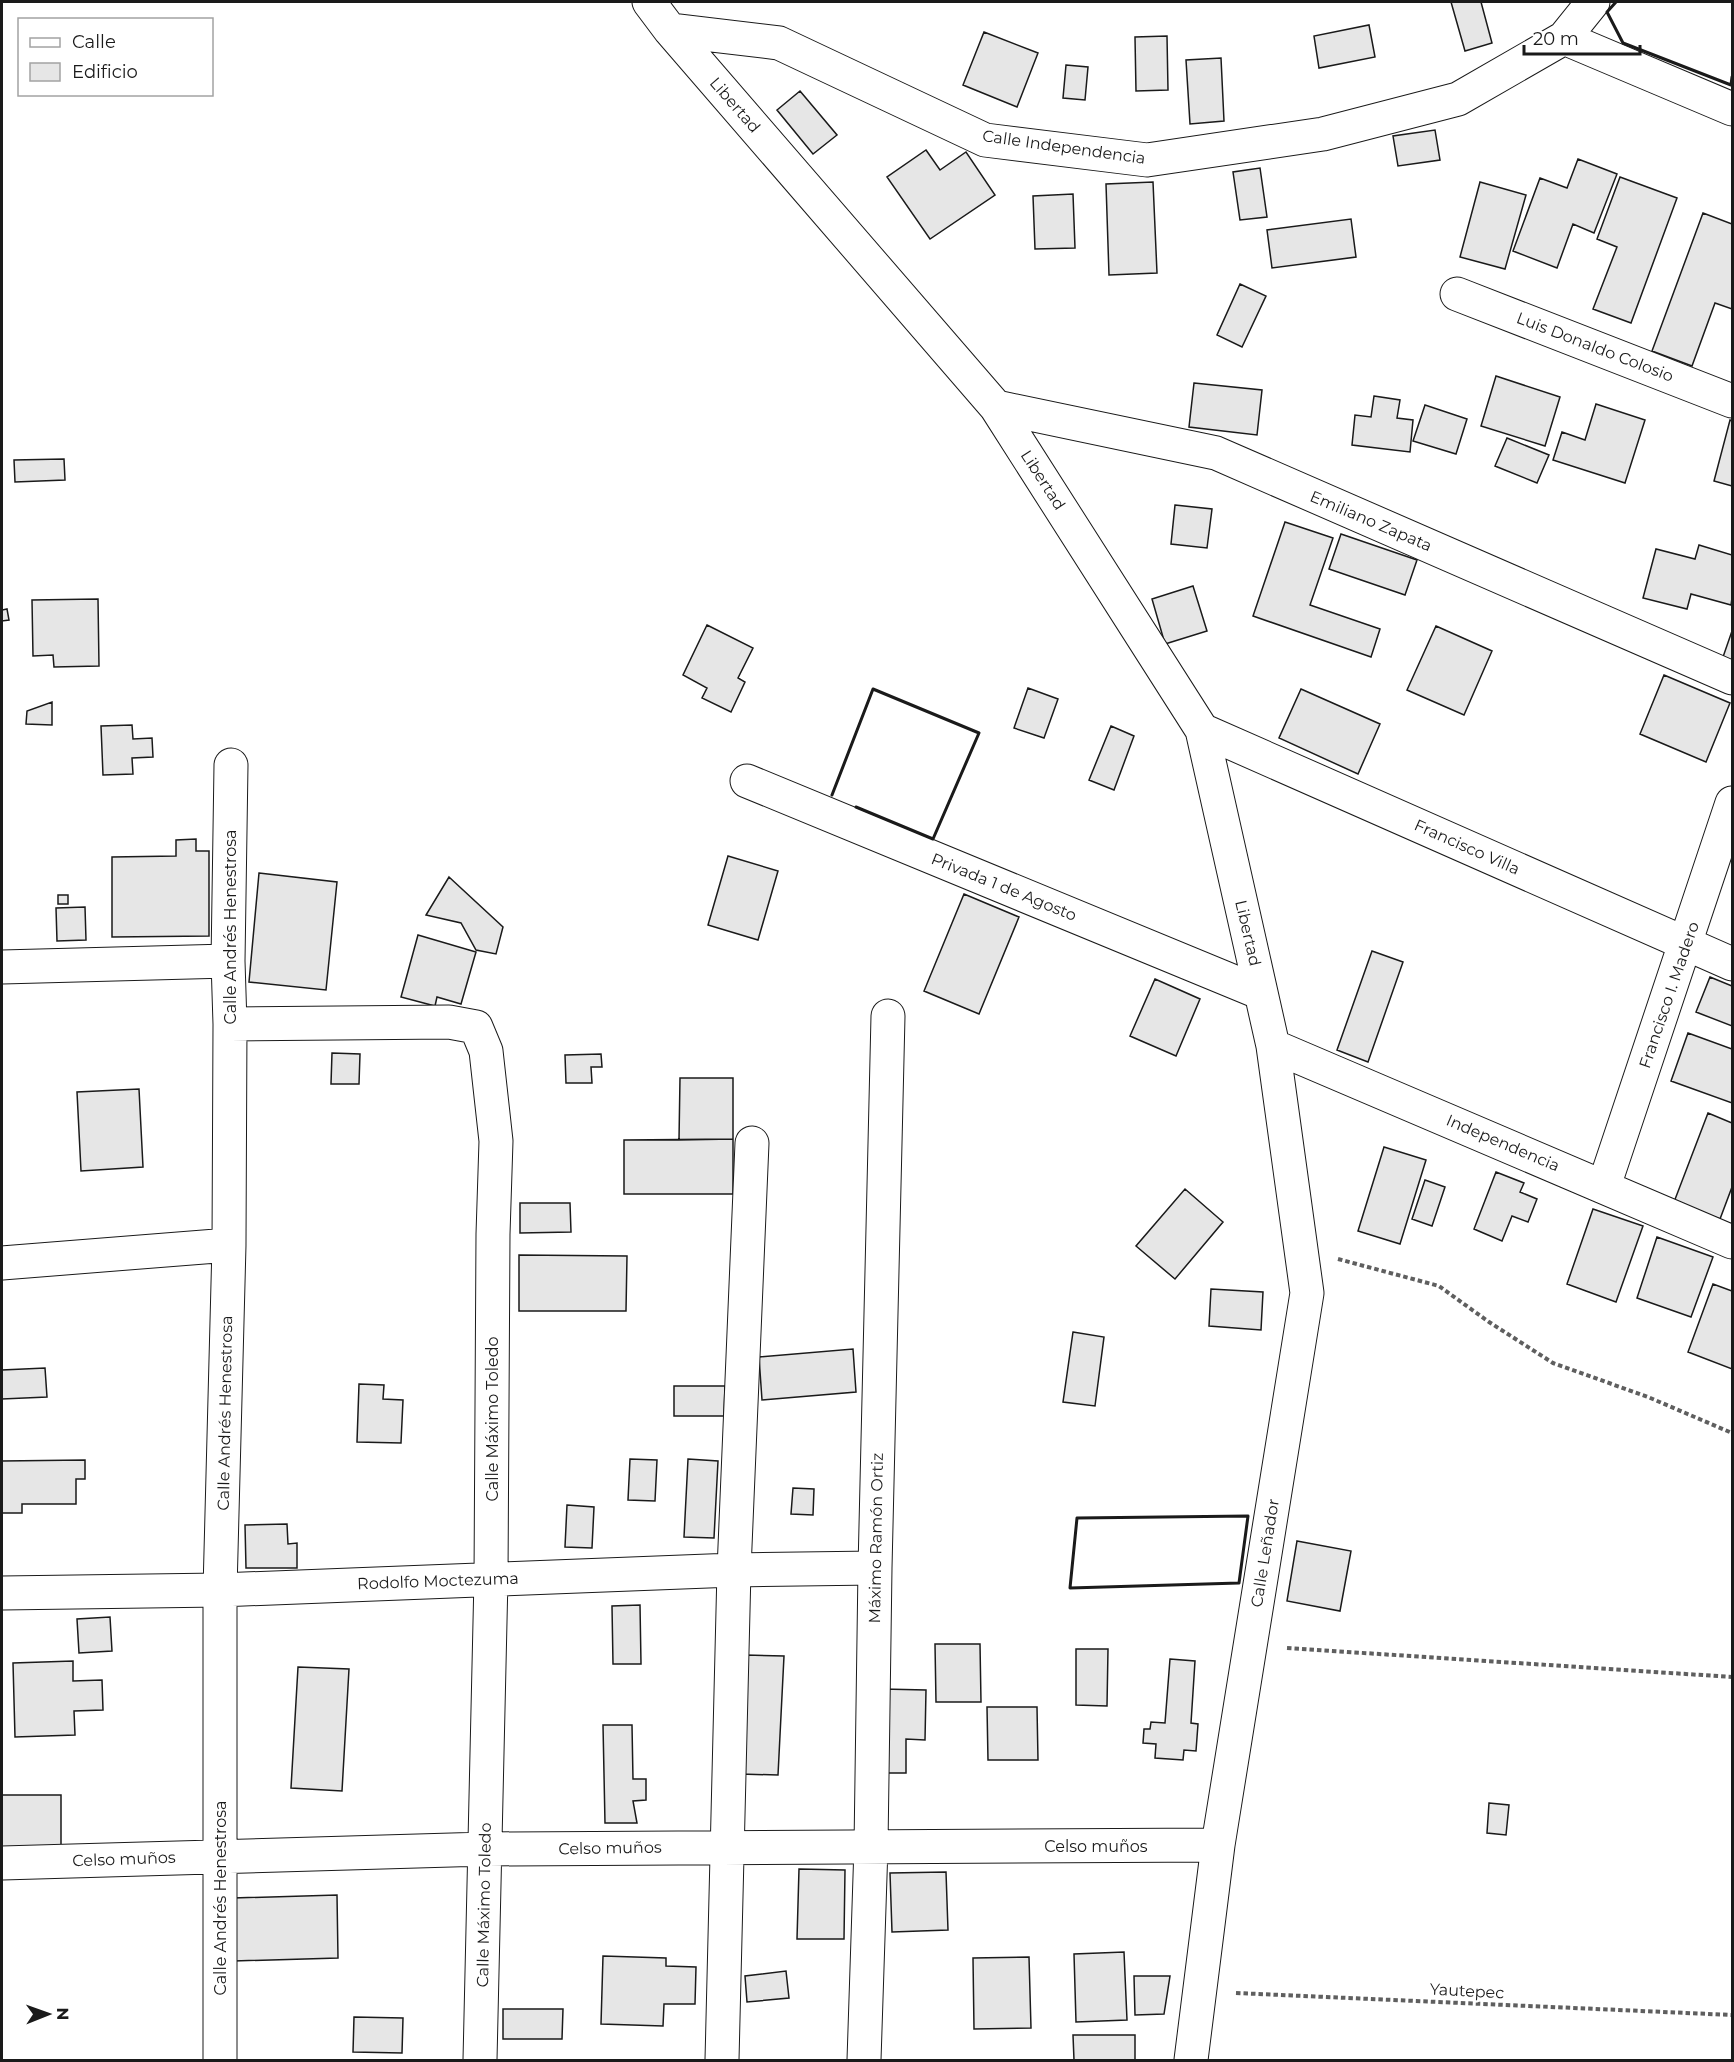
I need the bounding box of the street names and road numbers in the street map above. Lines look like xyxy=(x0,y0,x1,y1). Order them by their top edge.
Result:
street label: Libertad xyxy=(706,73,764,137)
street label: Calle Independencia xyxy=(981,126,1147,168)
street label: Luis Donaldo Colosio xyxy=(1514,308,1676,386)
street label: Libertad xyxy=(1017,447,1069,513)
street label: Emiliano Zapata xyxy=(1307,487,1435,555)
street label: Francisco Villa xyxy=(1411,815,1523,879)
street label: Calle Andrés Henestrosa xyxy=(221,829,240,1025)
street label: Privada 1 de Agosto xyxy=(929,849,1079,925)
street label: Libertad xyxy=(1231,898,1265,968)
street label: Francisco I. Madero xyxy=(1635,919,1703,1071)
street label: Independencia xyxy=(1443,1111,1563,1175)
street label: Calle Andrés Henestrosa xyxy=(214,1315,236,1511)
street label: Calle Máximo Toledo xyxy=(483,1336,502,1502)
street label: Máximo Ramón Ortiz xyxy=(865,1452,887,1624)
street label: Calle Leñador xyxy=(1247,1497,1283,1609)
street label: Rodolfo Moctezuma xyxy=(357,1569,519,1593)
street label: Calle Andrés Henestrosa xyxy=(211,1800,230,1996)
street label: Calle Máximo Toledo xyxy=(473,1822,495,1988)
street label: Celso muños xyxy=(1044,1837,1148,1856)
street label: Celso muños xyxy=(558,1838,662,1858)
street label: Celso muños xyxy=(72,1848,176,1870)
street label: Yautepec xyxy=(1429,1980,1505,2002)

